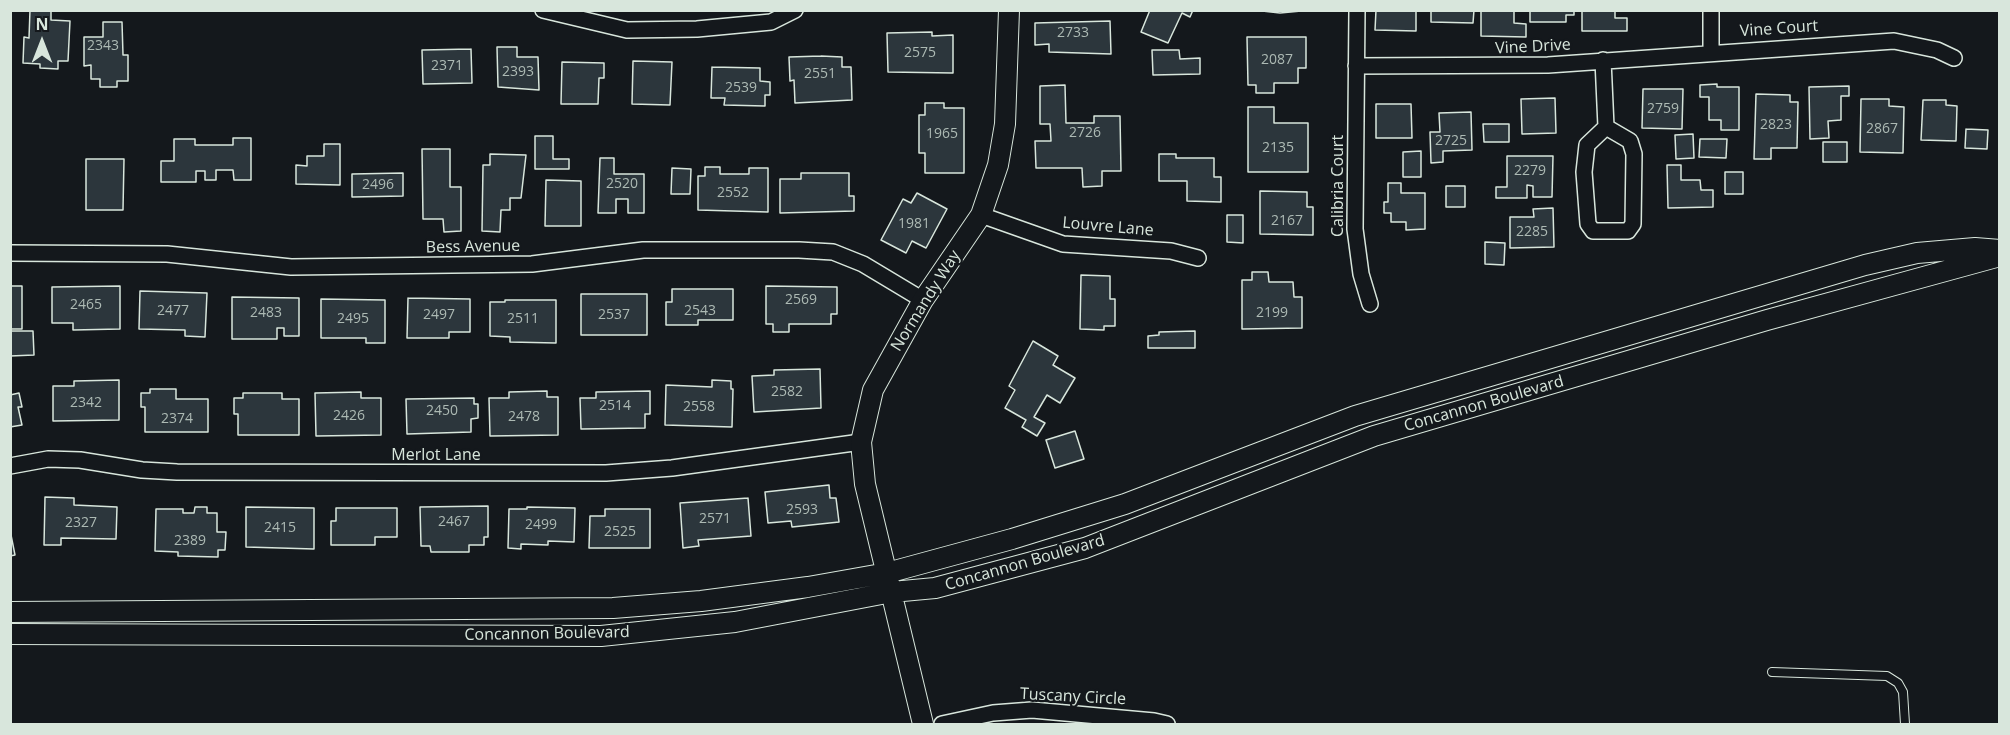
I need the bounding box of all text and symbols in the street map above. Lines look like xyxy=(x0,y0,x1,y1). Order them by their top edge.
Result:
north arrow xyxy=(12,12,72,72)
text: N xyxy=(35,13,49,35)
street label: Vine Court xyxy=(1739,17,1819,41)
house number: 2733 xyxy=(1057,25,1089,41)
street label: Vine Drive xyxy=(1495,35,1571,59)
house number: 2343 xyxy=(87,38,119,54)
house number: 2575 xyxy=(904,45,936,61)
house number: 2087 xyxy=(1261,52,1293,68)
house number: 2371 xyxy=(431,58,463,74)
house number: 2393 xyxy=(502,64,534,80)
house number: 2551 xyxy=(804,66,836,82)
house number: 2539 xyxy=(725,80,757,96)
house number: 2759 xyxy=(1647,101,1679,117)
house number: 2823 xyxy=(1760,117,1792,133)
house number: 2867 xyxy=(1866,121,1898,137)
house number: 2726 xyxy=(1069,125,1101,141)
house number: 1965 xyxy=(926,126,958,142)
house number: 2725 xyxy=(1435,133,1467,149)
street label: Calibria Court xyxy=(1328,135,1348,237)
house number: 2135 xyxy=(1262,140,1294,156)
house number: 2279 xyxy=(1514,163,1546,179)
house number: 2520 xyxy=(606,176,638,192)
house number: 2496 xyxy=(362,177,394,193)
house number: 2552 xyxy=(717,185,749,201)
street label: Louvre Lane xyxy=(1062,213,1154,241)
house number: 2167 xyxy=(1271,213,1303,229)
house number: 1981 xyxy=(898,216,930,232)
house number: 2285 xyxy=(1516,224,1548,240)
street label: Bess Avenue xyxy=(426,237,520,257)
street label: Normandy Way xyxy=(887,247,965,355)
house number: 2569 xyxy=(785,292,817,308)
house number: 2465 xyxy=(70,297,102,313)
house number: 2477 xyxy=(157,303,189,319)
house number: 2543 xyxy=(684,303,716,319)
house number: 2483 xyxy=(250,305,282,321)
house number: 2199 xyxy=(1256,305,1288,321)
house number: 2497 xyxy=(423,307,455,323)
house number: 2537 xyxy=(598,307,630,323)
house number: 2495 xyxy=(337,311,369,327)
house number: 2511 xyxy=(507,311,539,327)
street label: Concannon Boulevard xyxy=(1402,372,1566,436)
house number: 2582 xyxy=(771,384,803,400)
house number: 2342 xyxy=(70,395,102,411)
house number: 2514 xyxy=(599,398,631,414)
house number: 2558 xyxy=(683,399,715,415)
house number: 2450 xyxy=(426,403,458,419)
house number: 2426 xyxy=(333,408,365,424)
house number: 2478 xyxy=(508,409,540,425)
house number: 2374 xyxy=(161,411,193,427)
street label: Merlot Lane xyxy=(391,445,481,465)
house number: 2593 xyxy=(786,502,818,518)
house number: 2571 xyxy=(699,511,731,527)
house number: 2467 xyxy=(438,514,470,530)
house number: 2327 xyxy=(65,515,97,531)
house number: 2499 xyxy=(525,517,557,533)
house number: 2415 xyxy=(264,520,296,536)
house number: 2525 xyxy=(604,524,636,540)
street label: Concannon Boulevard xyxy=(943,531,1107,595)
house number: 2389 xyxy=(174,533,206,549)
street label: Concannon Boulevard xyxy=(464,623,630,645)
street label: Tuscany Circle xyxy=(1020,685,1126,709)

